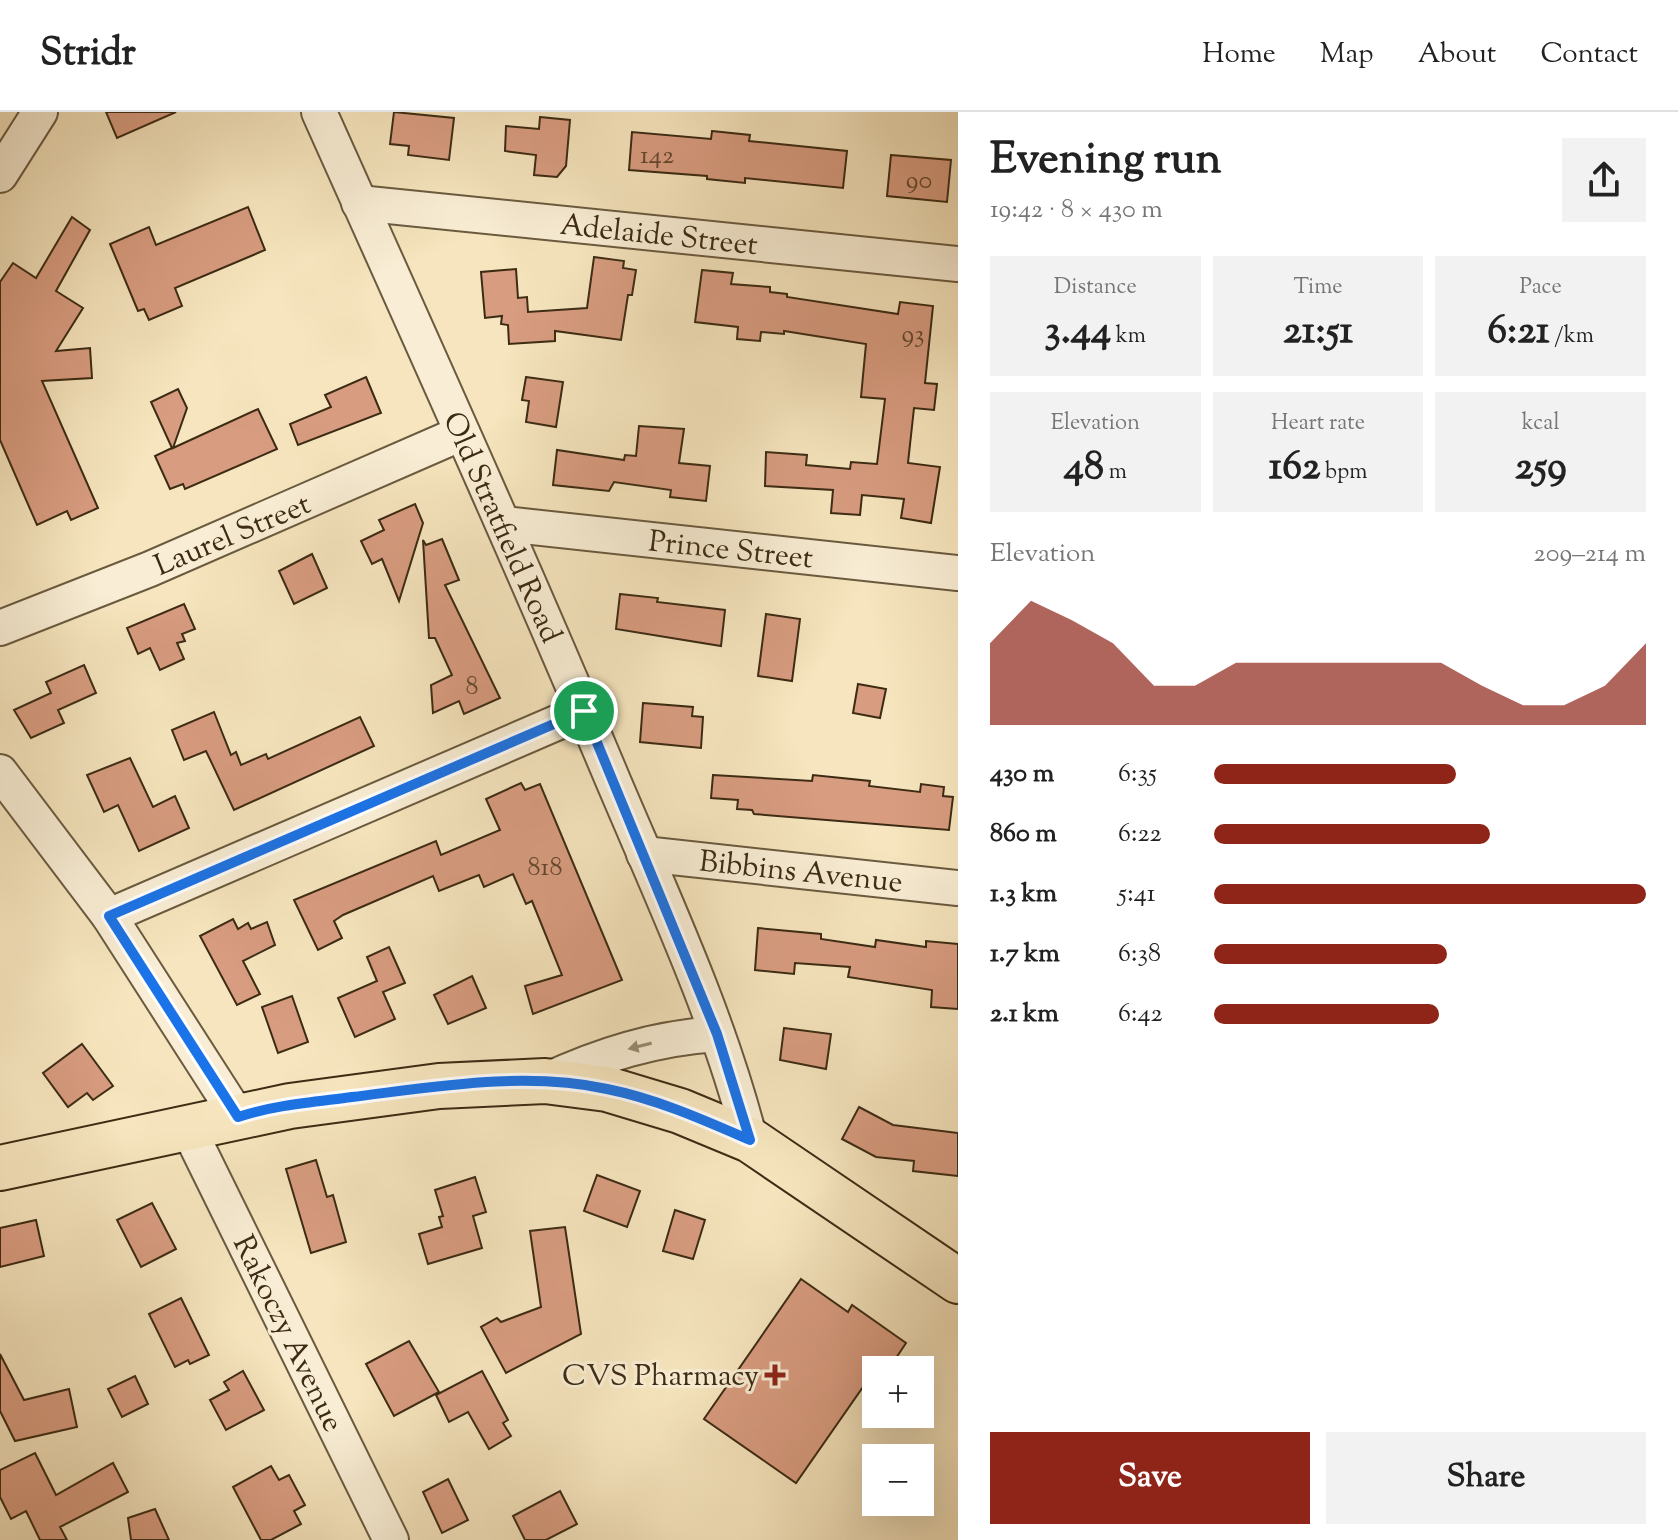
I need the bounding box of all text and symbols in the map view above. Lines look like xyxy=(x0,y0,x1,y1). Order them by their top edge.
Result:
text: Stridr xyxy=(40,28,136,82)
text: Home xyxy=(1202,35,1276,75)
text: Map xyxy=(1320,35,1374,75)
text: About xyxy=(1418,35,1496,75)
text: Contact xyxy=(1540,35,1638,75)
text: Evening run xyxy=(990,130,1222,193)
house number: 142 xyxy=(640,138,674,175)
button: share xyxy=(1562,138,1646,222)
house number: 90 xyxy=(906,163,932,200)
text: 19:42 · 8 × 430 m xyxy=(990,192,1163,229)
street label: Adelaide Street xyxy=(558,205,760,268)
text: Distance xyxy=(1054,272,1137,304)
text: Time xyxy=(1294,272,1342,304)
text: Pace xyxy=(1520,272,1562,304)
text: 3.44 xyxy=(1045,304,1111,361)
text: 21:51 xyxy=(1283,304,1353,361)
text: 6:21 xyxy=(1487,304,1550,361)
house number: 93 xyxy=(901,317,925,354)
text: km xyxy=(1111,321,1146,353)
text: /km xyxy=(1550,321,1594,353)
street label: Old Stratfield Road xyxy=(430,405,571,651)
text: Elevation xyxy=(1051,408,1140,440)
text: Heart rate xyxy=(1271,408,1365,440)
text: kcal xyxy=(1522,408,1560,440)
text: 48 xyxy=(1064,440,1104,497)
text: 162 xyxy=(1269,440,1320,497)
text: 259 xyxy=(1515,440,1567,497)
text: m xyxy=(1104,457,1127,489)
text: bpm xyxy=(1320,457,1367,489)
street label: Laurel Street xyxy=(148,484,318,589)
street label: Prince Street xyxy=(646,521,815,581)
text: Elevation xyxy=(990,536,1095,573)
text: 209–214 m xyxy=(1534,536,1646,573)
house number: 8 xyxy=(465,669,479,706)
pin xyxy=(550,677,618,745)
icon: arrive xyxy=(562,689,606,733)
text: 430 m xyxy=(990,756,1054,793)
text: 6:35 xyxy=(1118,756,1157,793)
text: 860 m xyxy=(990,816,1057,853)
text: 6:22 xyxy=(1118,816,1162,853)
street label: Bibbins Avenue xyxy=(697,841,905,906)
house number: 818 xyxy=(528,850,562,887)
text: 1.3 km xyxy=(990,876,1057,913)
text: 5:41 xyxy=(1118,876,1156,913)
text: 1.7 km xyxy=(990,936,1060,973)
text: 6:38 xyxy=(1118,936,1161,973)
text: 2.1 km xyxy=(990,996,1059,1033)
text: 6:42 xyxy=(1118,996,1163,1033)
one-way arrow xyxy=(628,1040,653,1052)
street label: Rakoczy Avenue xyxy=(221,1228,353,1440)
place label: CVS Pharmacy xyxy=(562,1356,759,1399)
map controls xyxy=(862,1356,934,1516)
button: + xyxy=(862,1356,934,1428)
marker: CVS Pharmacy xyxy=(766,1366,784,1384)
button: Save xyxy=(990,1432,1310,1524)
button: Share xyxy=(1326,1432,1646,1524)
button: − xyxy=(862,1444,934,1516)

